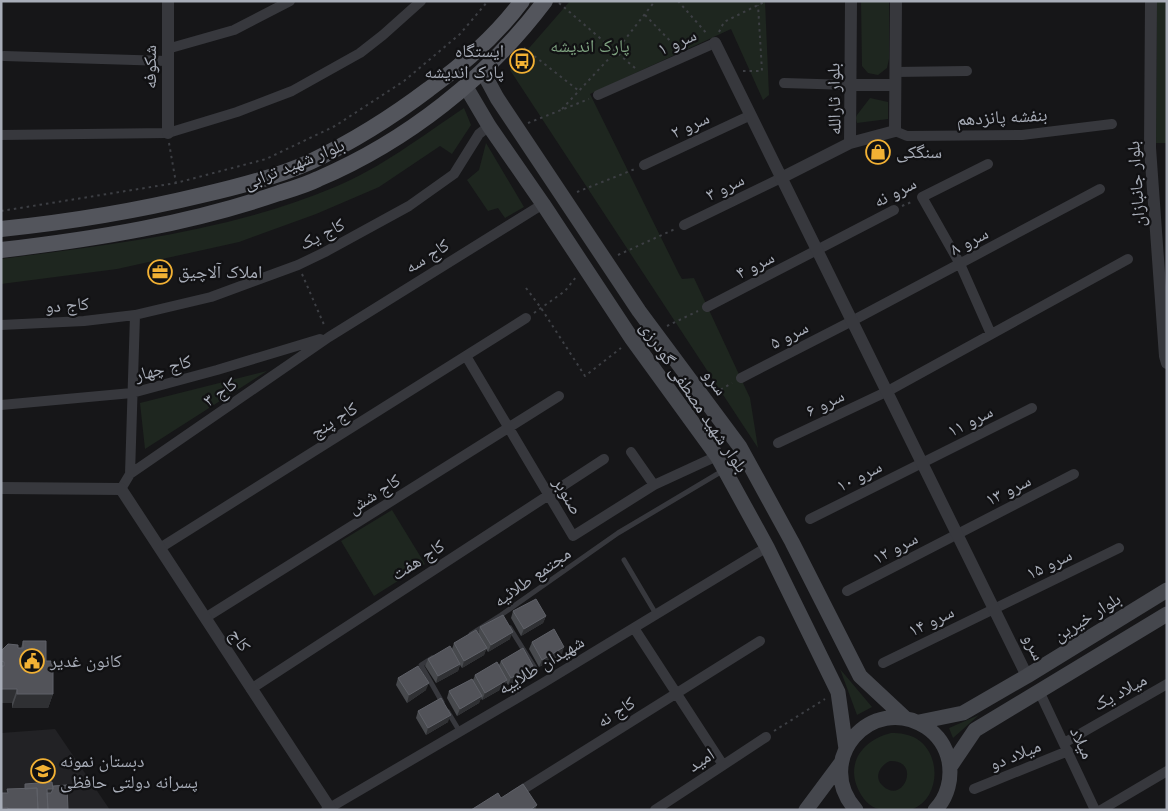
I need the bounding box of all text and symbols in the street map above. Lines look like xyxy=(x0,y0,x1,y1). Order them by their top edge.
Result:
street label: سرو ۱ xyxy=(654,23,700,60)
park label: پارک اندیشه xyxy=(550,34,630,57)
place label: ایستگاه پارک اندیشه xyxy=(425,39,504,83)
street label: شکوفه xyxy=(138,45,161,89)
bus stop icon: ایستگاه پارک اندیشه xyxy=(509,48,535,74)
street label: بلوار ثارالله xyxy=(821,63,846,135)
street label: بنفشه پانزدهم xyxy=(956,103,1048,131)
street label: سرو ۲ xyxy=(667,106,713,143)
street label: بلوار شهید ترابی xyxy=(240,133,348,194)
shop icon: سنگکی xyxy=(865,139,891,165)
place label: سنگکی xyxy=(896,140,942,163)
street label: بلوار جانبازان xyxy=(1121,140,1150,228)
street label: سرو ۳ xyxy=(702,167,748,206)
street label: سرو نه xyxy=(869,171,920,212)
street label: کاج یک xyxy=(295,212,349,256)
street label: سرو ۸ xyxy=(946,221,992,260)
street label: کاج سه xyxy=(400,233,454,279)
street label: سرو ۴ xyxy=(732,245,778,284)
office icon: املاک آلاچیق xyxy=(147,259,173,285)
place label: املاک آلاچیق xyxy=(178,260,262,283)
street label: کاج دو xyxy=(44,291,90,319)
street label: سرو ۵ xyxy=(766,315,812,354)
street label: بلوار شهید مصطفی گودرزی xyxy=(635,316,754,477)
street label: کاج چهار xyxy=(131,349,195,387)
street label: سرو xyxy=(698,364,733,400)
street label: کاج ۳ xyxy=(198,371,242,412)
street label: سرو ۶ xyxy=(802,383,848,422)
street label: کاج پنج xyxy=(306,396,363,444)
street label: سرو ۱۱ xyxy=(943,399,997,442)
street label: سرو ۱۰ xyxy=(832,454,886,497)
street label: کاج شش xyxy=(343,468,406,520)
street label: سرو ۱۳ xyxy=(981,468,1035,511)
street label: صنوبر xyxy=(548,472,588,519)
street label: سرو ۱۲ xyxy=(868,526,922,569)
street label: کاج هفت xyxy=(387,534,450,586)
street label: مجتمع طلائیه xyxy=(488,541,576,613)
street label: سرو ۱۵ xyxy=(1022,543,1076,585)
street label: بلوار خیرین xyxy=(1049,587,1125,646)
street label: سرو ۱۴ xyxy=(904,600,958,642)
street label: کاج xyxy=(224,624,257,657)
street label: سرو xyxy=(1018,629,1051,664)
street label: شهیدان طلاییه xyxy=(493,630,588,699)
public building icon: کانون غدیر xyxy=(19,648,45,674)
place label: کانون غدیر xyxy=(49,649,122,672)
street label: میلاد یک xyxy=(1089,667,1151,716)
street label: کاج نه xyxy=(592,691,640,733)
street label: میلاد xyxy=(1065,723,1100,763)
street label: میلاد دو xyxy=(986,734,1044,775)
street label: امید xyxy=(683,742,719,777)
place label: دبستان نمونه پسرانه دولتی حافظی xyxy=(60,749,198,793)
school or university icon: دبستان نمونه پسرانه دولتی حافظی xyxy=(30,758,56,784)

